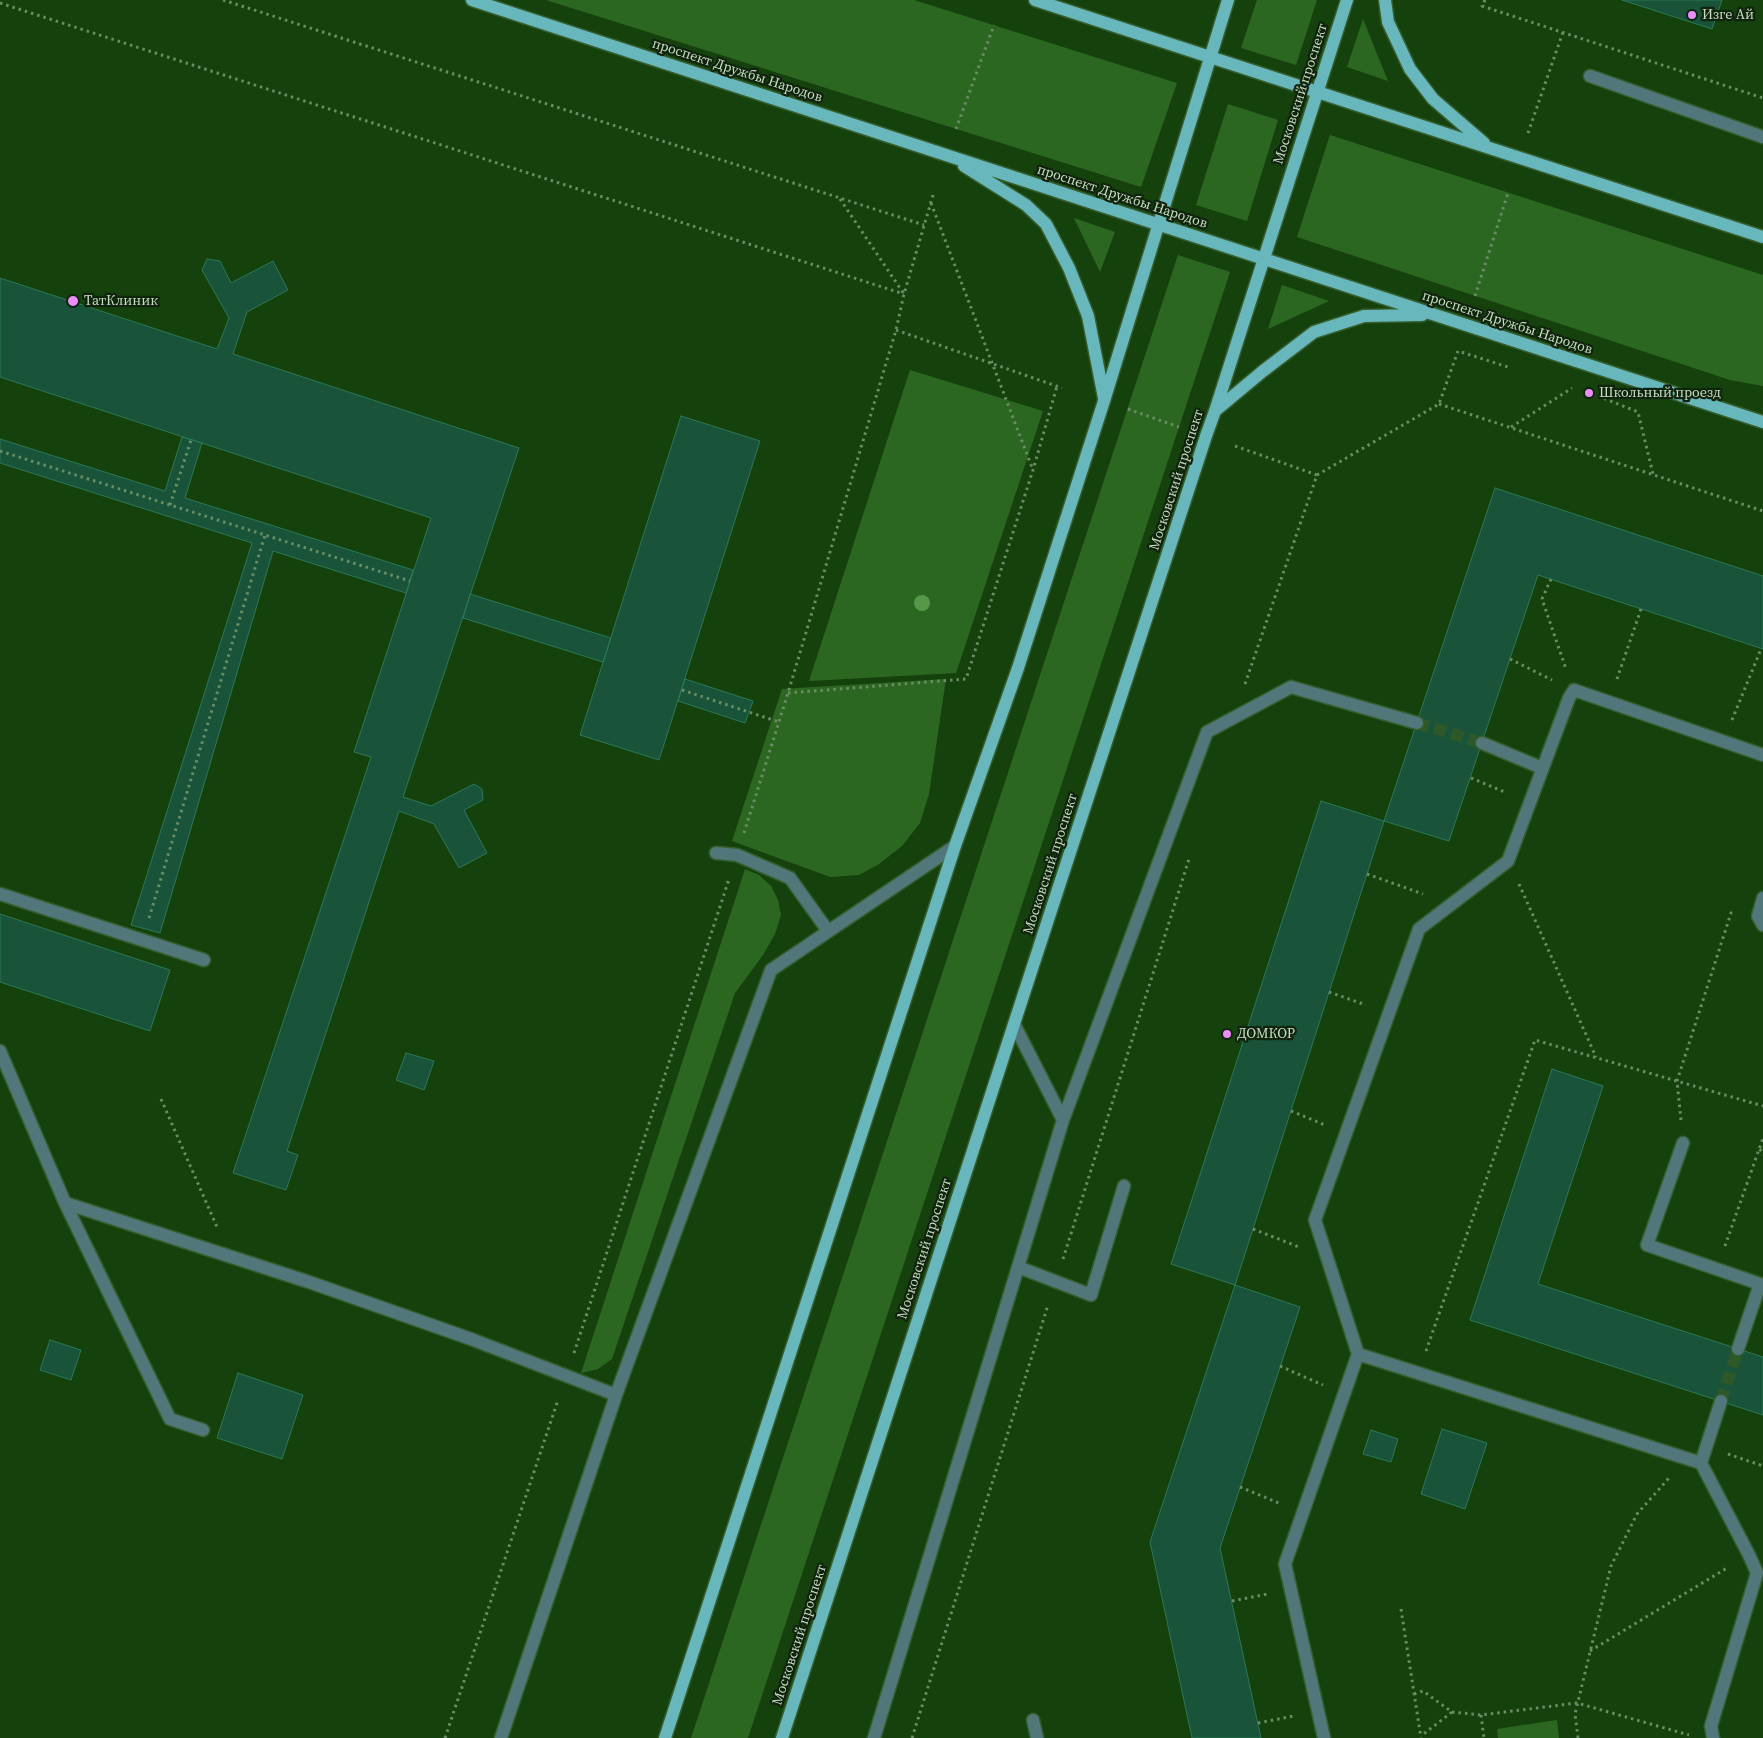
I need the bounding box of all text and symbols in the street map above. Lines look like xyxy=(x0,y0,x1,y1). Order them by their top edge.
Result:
place label: Изге Ай xyxy=(1702,7,1754,23)
marker: Изге Ай xyxy=(1686,9,1698,21)
street label: Московский проспект xyxy=(1270,21,1332,167)
street label: проспект Дружбы Народов xyxy=(650,36,824,106)
street label: проспект Дружбы Народов xyxy=(1035,162,1209,232)
street label: проспект Дружбы Народов xyxy=(1420,288,1594,358)
place label: ТатКлиник xyxy=(84,293,158,309)
marker: ТатКлиник xyxy=(66,294,80,308)
place label: Школьный проезд xyxy=(1599,385,1721,401)
marker: Школьный проезд xyxy=(1583,387,1595,399)
street label: Московский проспект xyxy=(1146,407,1208,553)
street label: Московский проспект xyxy=(1020,791,1082,937)
place label: ДОМКОР xyxy=(1237,1026,1295,1042)
marker: ДОМКОР xyxy=(1221,1028,1233,1040)
street label: Московский проспект xyxy=(894,1176,956,1322)
street label: Московский проспект xyxy=(769,1562,831,1708)

